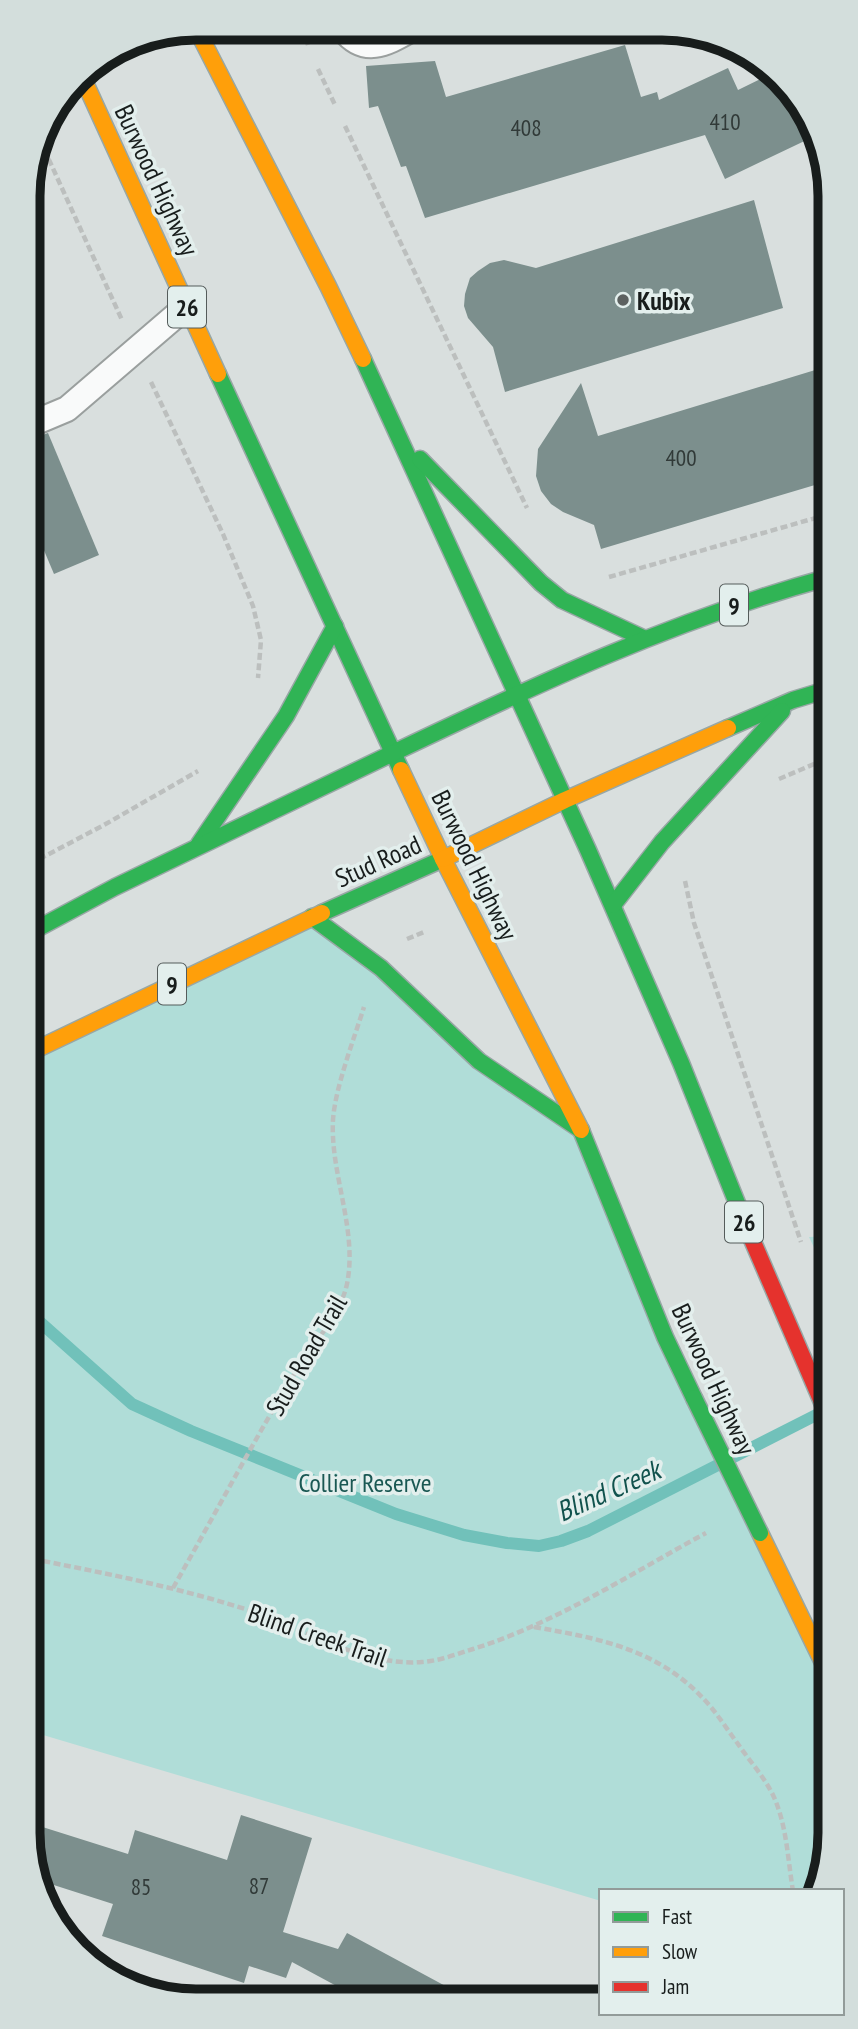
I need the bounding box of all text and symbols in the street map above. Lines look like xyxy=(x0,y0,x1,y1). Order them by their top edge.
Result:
street label: Burwood Highway xyxy=(108,99,206,261)
house number: 410 xyxy=(709,107,741,136)
house number: 408 xyxy=(510,113,542,142)
place label: Kubix xyxy=(637,284,691,317)
road number: 26 xyxy=(168,286,206,328)
marker: Kubix xyxy=(615,292,631,308)
house number: 400 xyxy=(665,443,697,472)
road number: 9 xyxy=(720,584,748,626)
street label: Burwood Highway xyxy=(424,785,526,946)
street label: Stud Road xyxy=(330,827,426,895)
road number: 9 xyxy=(158,964,186,1004)
road number: 26 xyxy=(725,1202,763,1242)
street label: Stud Road Trail xyxy=(258,1289,354,1421)
street label: Burwood Highway xyxy=(665,1298,763,1460)
water label: Blind Creek xyxy=(550,1449,669,1529)
park label: Collier Reserve xyxy=(298,1466,432,1499)
street label: Blind Creek Trail xyxy=(244,1596,392,1674)
house number: 87 xyxy=(249,1871,269,1900)
house number: 85 xyxy=(131,1872,151,1901)
legend xyxy=(599,1889,844,2015)
text: Fast xyxy=(662,1903,692,1930)
text: Slow xyxy=(662,1938,698,1965)
text: Jam xyxy=(661,1973,689,2000)

